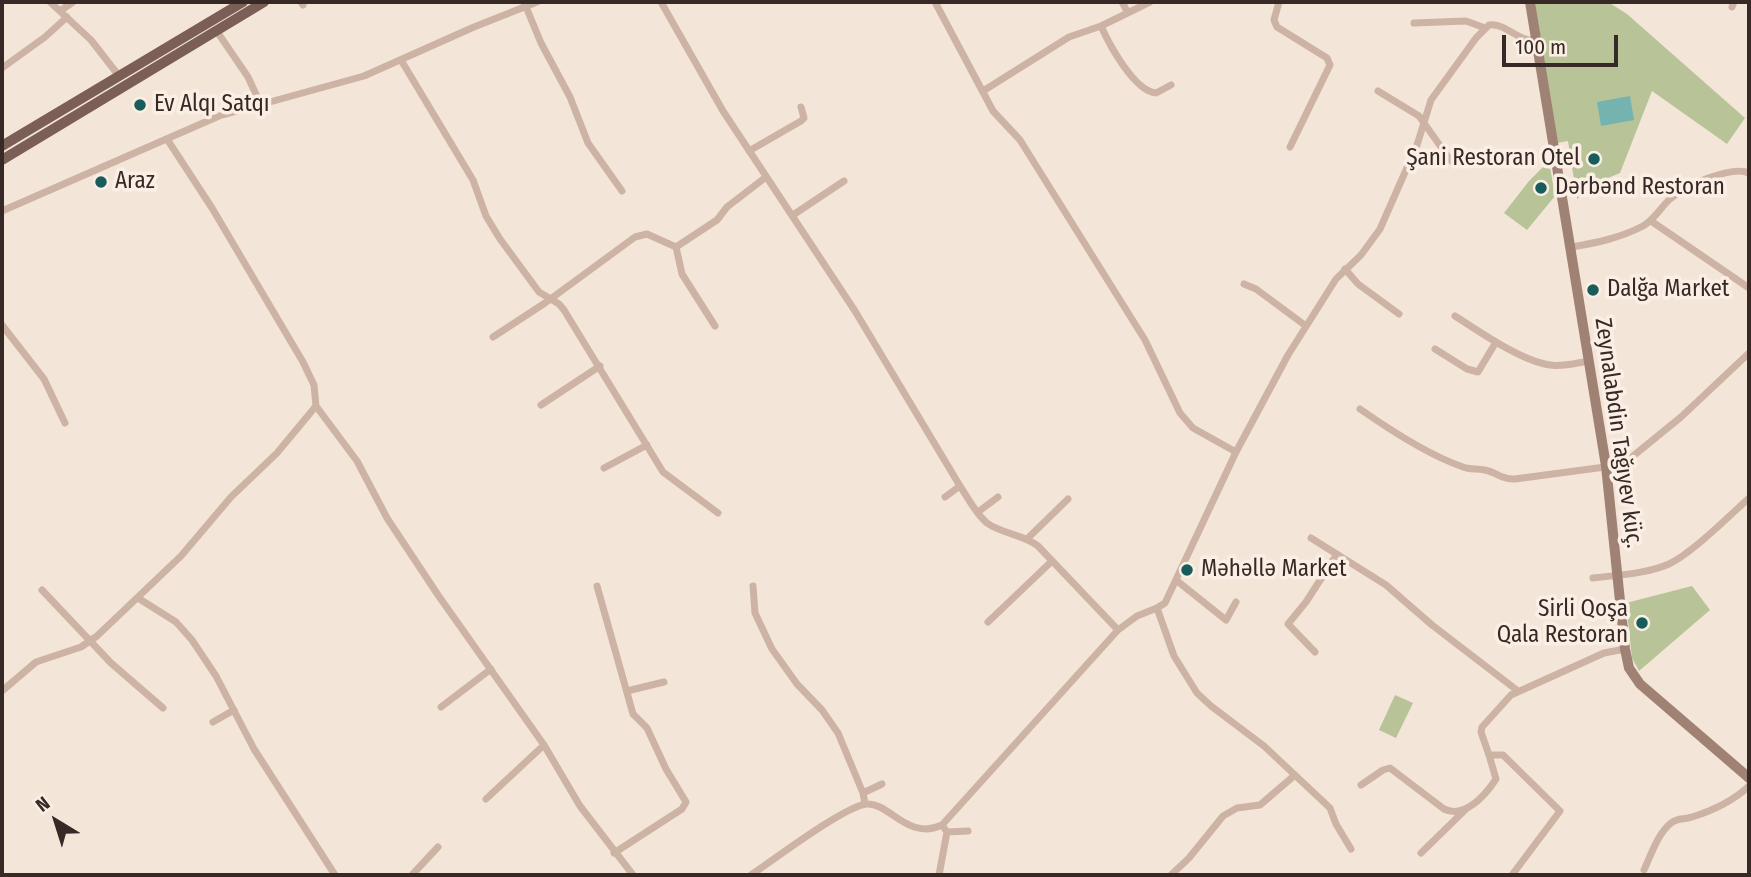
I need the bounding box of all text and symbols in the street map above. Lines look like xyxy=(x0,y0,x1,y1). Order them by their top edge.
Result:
scale bar xyxy=(1506,21,1622,65)
text: 100 m xyxy=(1515,34,1566,60)
place label: Ev Alqı Satqı xyxy=(154,91,270,119)
marker: Ev Alqı Satqı xyxy=(132,97,148,113)
place label: Şani Restoran Otel xyxy=(1406,145,1580,173)
marker: Şani Restoran Otel xyxy=(1586,151,1602,167)
place label: Araz xyxy=(115,168,155,196)
marker: Araz xyxy=(93,174,109,190)
place label: Dərbənd Restoran xyxy=(1555,174,1725,202)
marker: Dərbənd Restoran xyxy=(1533,180,1549,196)
place label: Dalğa Market xyxy=(1607,276,1729,304)
marker: Dalğa Market xyxy=(1585,282,1601,298)
street label: Zeynalabdin Tağıyev küç. xyxy=(1588,316,1648,550)
place label: Məhəllə Market xyxy=(1201,556,1346,584)
marker: Məhəllə Market xyxy=(1179,562,1195,578)
place label: Sirli Qoşa Qala Restoran xyxy=(1497,596,1628,650)
marker: Sirli Qoşa Qala Restoran xyxy=(1634,615,1650,631)
north arrow xyxy=(21,786,91,856)
text: N xyxy=(31,791,54,817)

